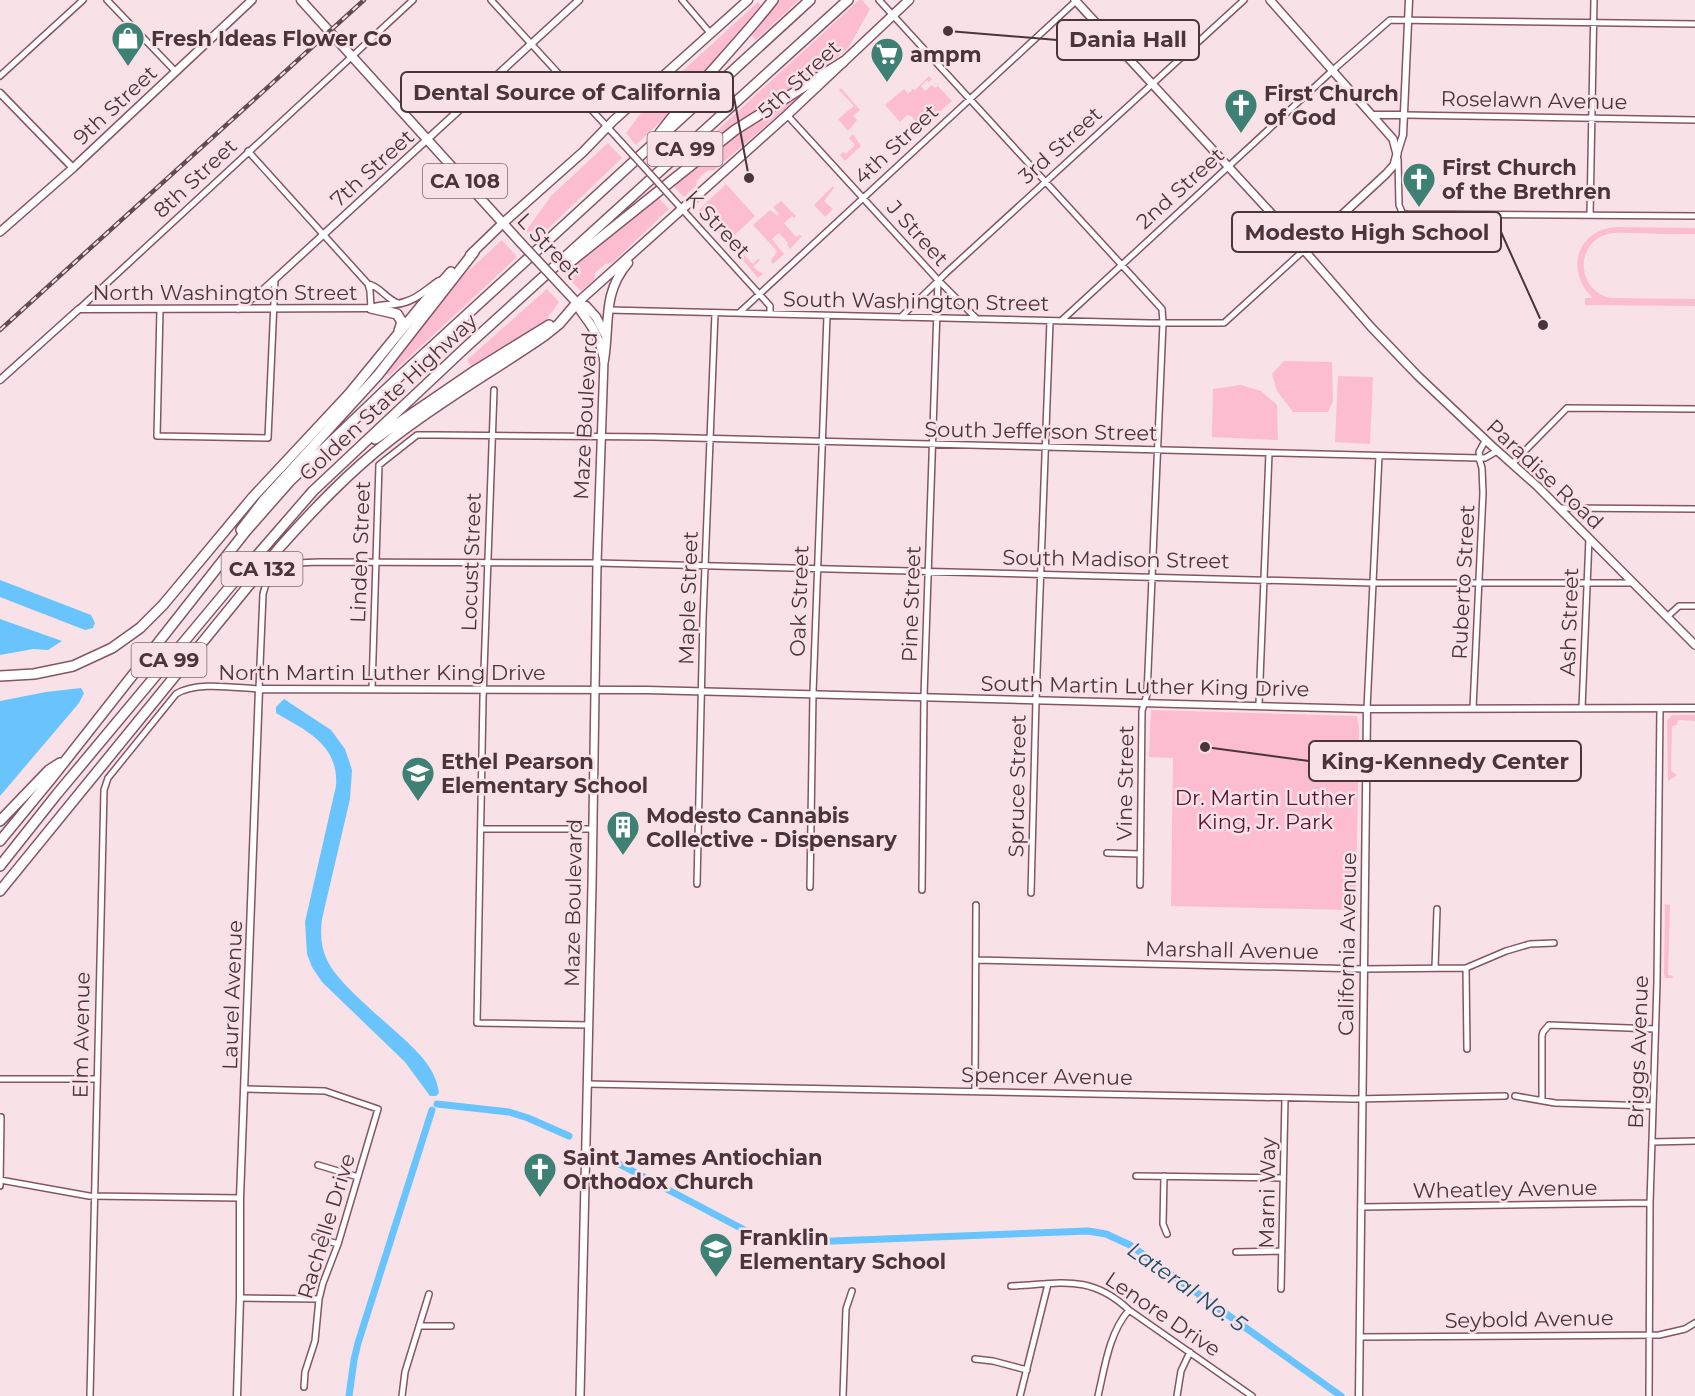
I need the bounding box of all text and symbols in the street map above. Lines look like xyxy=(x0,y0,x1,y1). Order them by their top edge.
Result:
shop icon: Fresh Ideas Flower Co xyxy=(110,20,146,67)
callout: Dania Hall xyxy=(1057,20,1199,60)
place label: Fresh Ideas Flower Co xyxy=(151,26,392,51)
text: Dania Hall xyxy=(1069,26,1187,53)
street label: 5th Street xyxy=(753,35,845,123)
supermarket icon: ampm xyxy=(869,36,905,83)
place label: ampm xyxy=(910,42,982,67)
street label: 9th Street xyxy=(68,60,162,150)
callout: Dental Source of California xyxy=(401,72,733,112)
text: Dental Source of California xyxy=(413,79,721,106)
place label: First Church of God xyxy=(1264,81,1399,130)
street label: Roselawn Avenue xyxy=(1441,86,1627,114)
church icon: First Church of God xyxy=(1223,87,1259,134)
street label: 4th Street xyxy=(849,99,943,189)
street label: 3rd Street xyxy=(1013,101,1107,189)
street label: 7th Street xyxy=(325,124,419,212)
road number: CA 99 xyxy=(648,132,722,166)
street label: 8th Street xyxy=(148,133,242,223)
street label: 2nd Street xyxy=(1131,142,1229,234)
place label: First Church of the Brethren xyxy=(1442,155,1611,204)
church icon: First Church of the Brethren xyxy=(1401,161,1437,208)
road number: CA 108 xyxy=(423,164,507,198)
street label: K Street xyxy=(680,185,756,263)
street label: J Street xyxy=(881,194,954,271)
street label: L Street xyxy=(512,208,586,284)
callout: Modesto High School xyxy=(1232,212,1501,252)
text: Modesto High School xyxy=(1245,219,1489,246)
street label: North Washington Street xyxy=(93,280,357,305)
street label: South Washington Street xyxy=(783,286,1049,316)
street label: Golden State Highway xyxy=(294,308,483,486)
street label: Maze Boulevard xyxy=(568,331,602,501)
street label: Paradise Road xyxy=(1481,414,1609,534)
street label: South Jefferson Street xyxy=(924,416,1158,446)
street label: Linden Street xyxy=(345,480,375,624)
street label: Locust Street xyxy=(456,492,486,632)
street label: Ruberto Street xyxy=(1446,504,1480,660)
street label: Maple Street xyxy=(673,531,703,665)
street label: Oak Street xyxy=(785,545,813,657)
street label: Pine Street xyxy=(896,545,926,663)
street label: South Madison Street xyxy=(1002,545,1230,573)
road number: CA 132 xyxy=(222,552,302,586)
street label: Ash Street xyxy=(1555,567,1583,677)
road number: CA 99 xyxy=(132,643,207,677)
street label: North Martin Luther King Drive xyxy=(218,660,546,685)
street label: South Martin Luther King Drive xyxy=(980,671,1310,701)
street label: Spruce Street xyxy=(1003,714,1031,858)
street label: Vine Street xyxy=(1111,725,1139,841)
callout: King-Kennedy Center xyxy=(1309,741,1581,781)
text: King-Kennedy Center xyxy=(1321,748,1569,775)
place label: Ethel Pearson Elementary School xyxy=(441,749,648,798)
school or university icon: Ethel Pearson Elementary School xyxy=(400,755,436,802)
park label: Dr. Martin Luther King, Jr. Park xyxy=(1175,785,1355,834)
place label: Modesto Cannabis Collective - Dispensary xyxy=(646,803,897,852)
building icon: Modesto Cannabis Collective - Dispensary xyxy=(605,809,641,856)
street label: Maze Boulevard xyxy=(559,819,587,987)
street label: California Avenue xyxy=(1333,852,1361,1036)
street label: Laurel Avenue xyxy=(217,920,247,1070)
street label: Marshall Avenue xyxy=(1145,936,1319,964)
street label: Elm Avenue xyxy=(67,971,95,1099)
street label: Briggs Avenue xyxy=(1623,975,1653,1129)
street label: Spencer Avenue xyxy=(961,1062,1133,1090)
street label: Marni Way xyxy=(1254,1136,1280,1249)
place label: Saint James Antiochian Orthodox Church xyxy=(563,1145,822,1194)
street label: Rachelle Drive xyxy=(292,1150,360,1302)
church icon: Saint James Antiochian Orthodox Church xyxy=(522,1151,558,1198)
street label: Wheatley Avenue xyxy=(1412,1175,1598,1203)
place label: Franklin Elementary School xyxy=(739,1225,946,1274)
school or university icon: Franklin Elementary School xyxy=(698,1231,734,1278)
water label: Lateral No. 5 xyxy=(1122,1236,1252,1338)
street label: Lenore Drive xyxy=(1101,1266,1225,1362)
street label: Seybold Avenue xyxy=(1444,1305,1614,1333)

